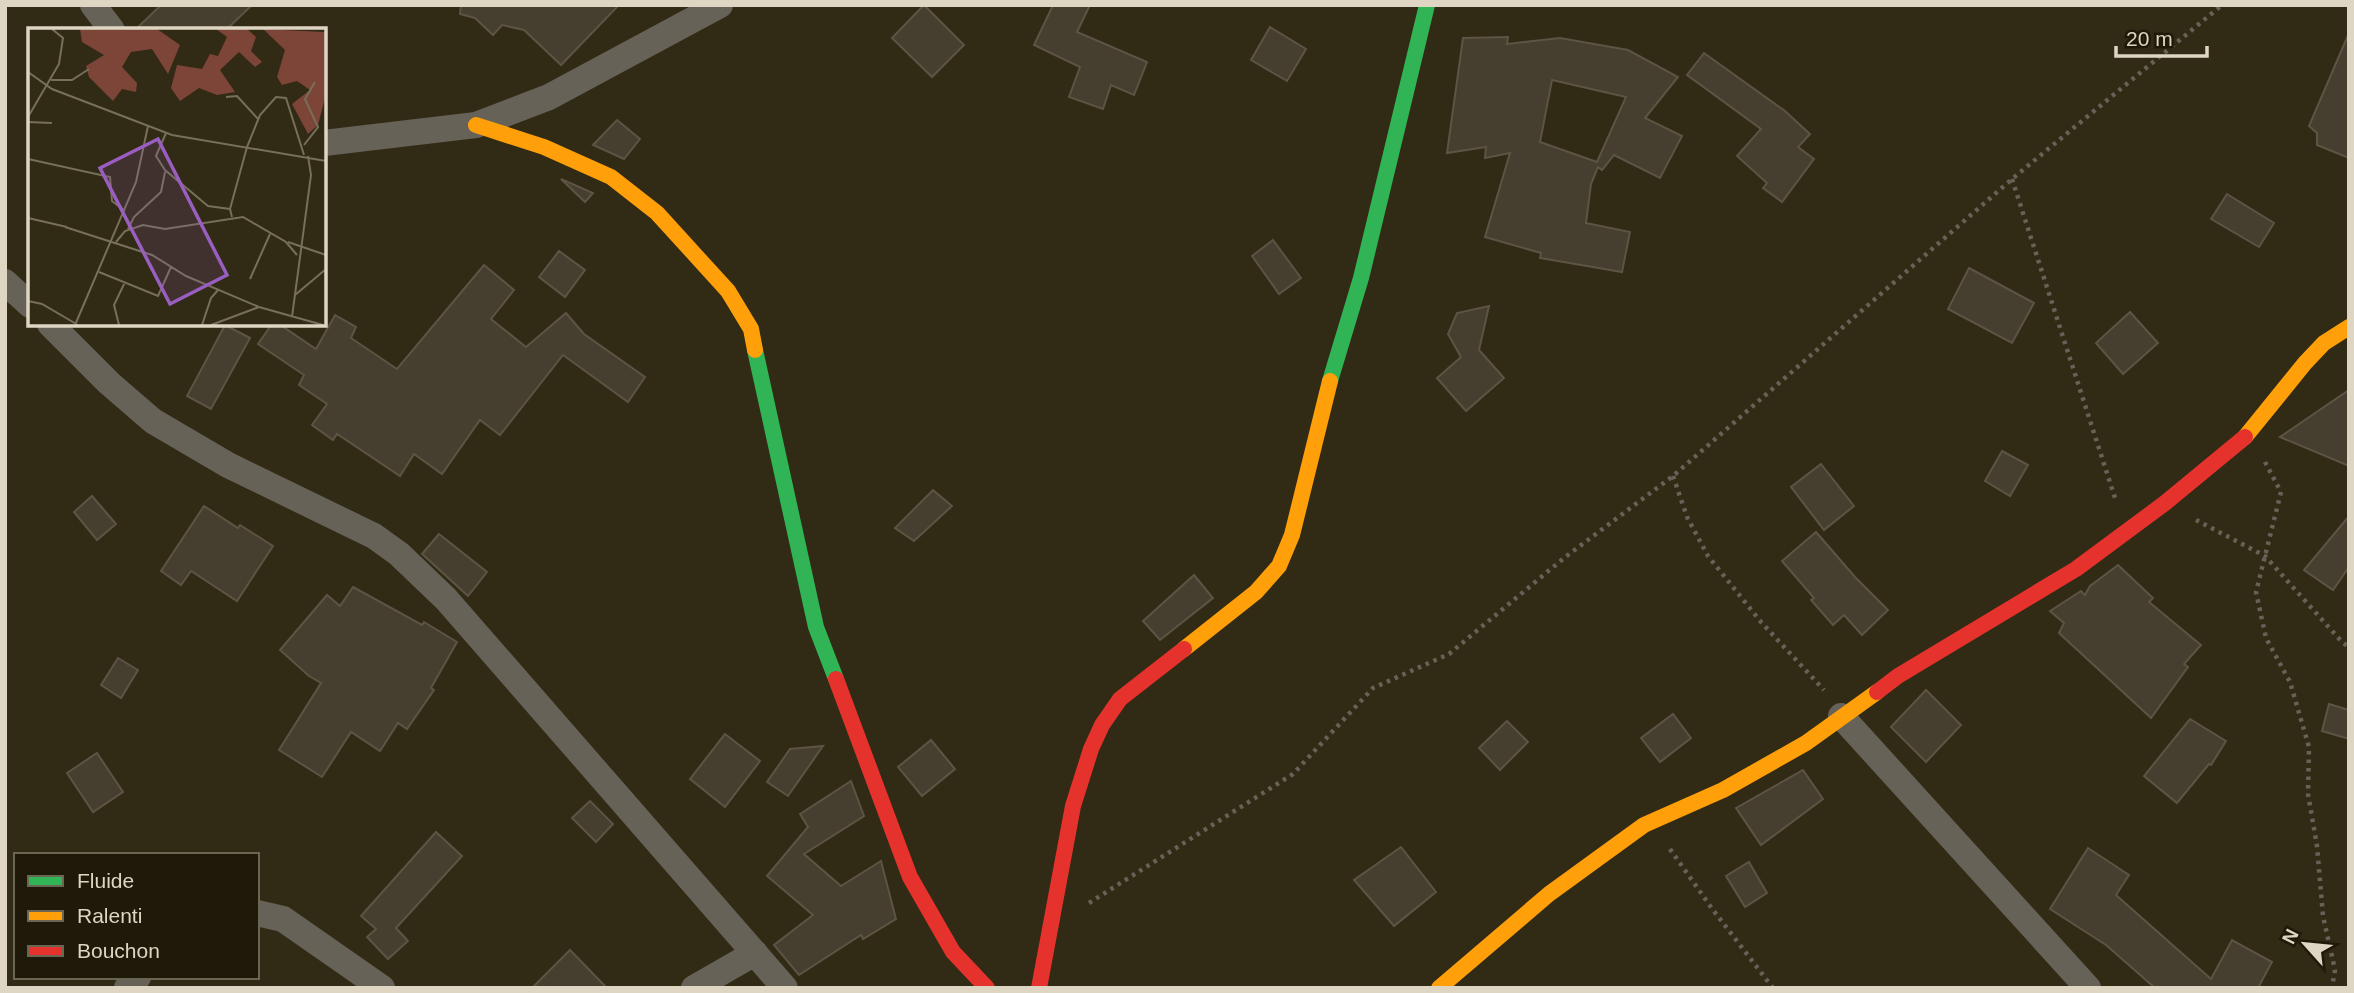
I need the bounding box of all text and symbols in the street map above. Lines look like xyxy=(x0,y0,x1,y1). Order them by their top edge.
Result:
scale bar xyxy=(2116,14,2207,58)
text: 20 m xyxy=(2126,27,2173,50)
inset map xyxy=(28,28,326,326)
legend xyxy=(14,853,259,979)
text: Fluide xyxy=(77,869,134,892)
text: Ralenti xyxy=(77,904,142,927)
north arrow xyxy=(2270,909,2340,979)
text: N xyxy=(2278,926,2303,947)
text: Bouchon xyxy=(77,939,160,962)

